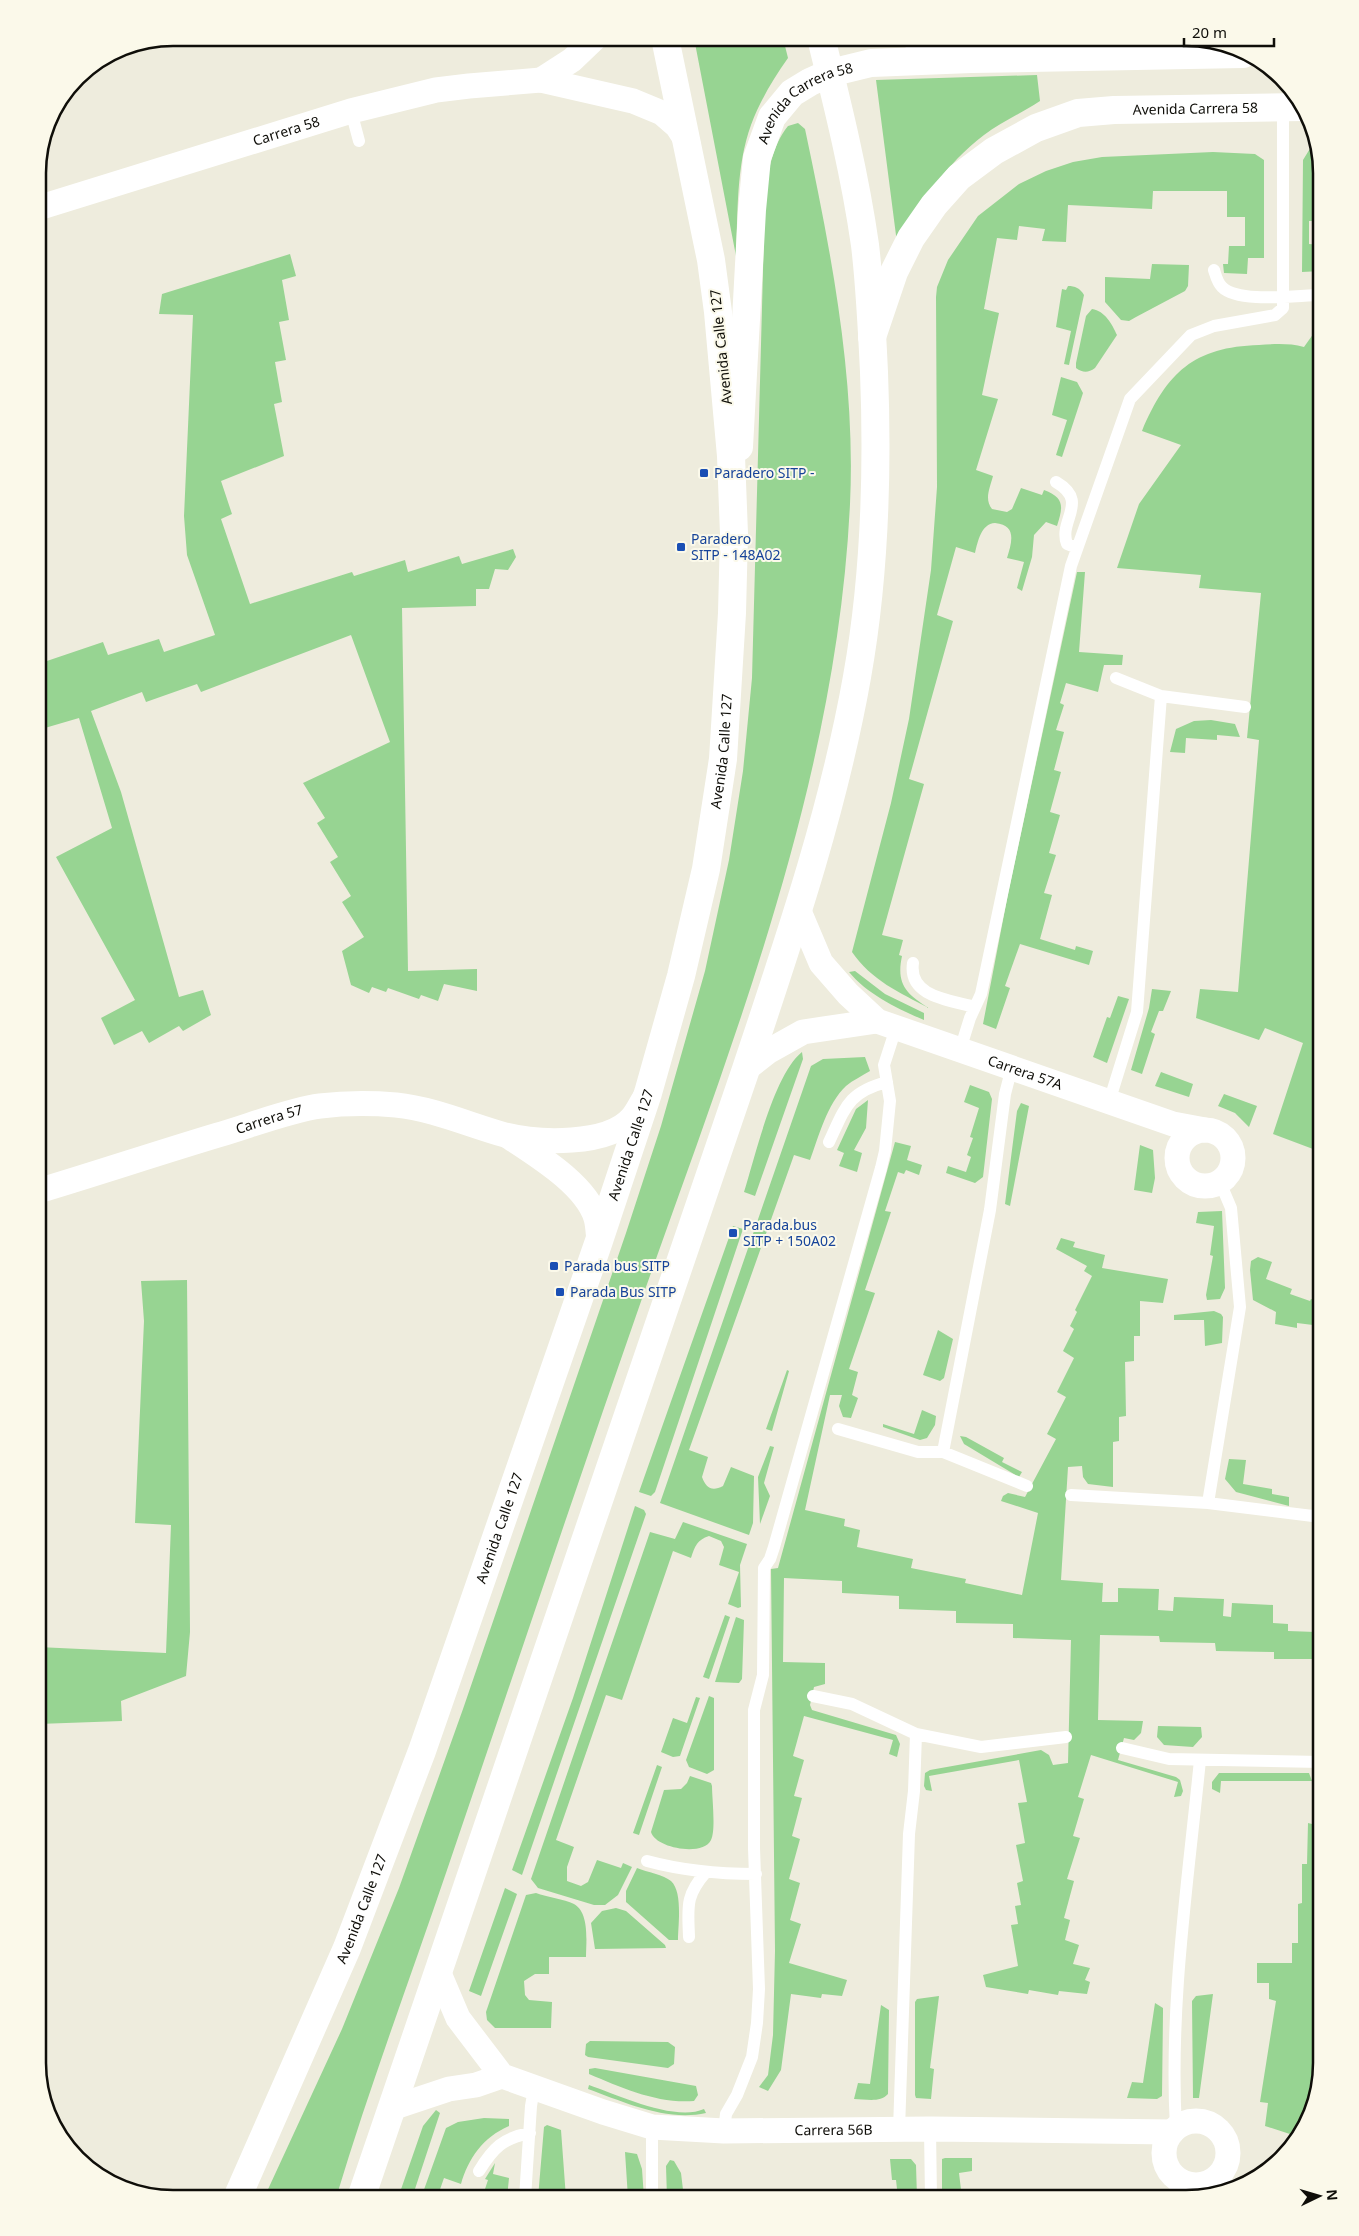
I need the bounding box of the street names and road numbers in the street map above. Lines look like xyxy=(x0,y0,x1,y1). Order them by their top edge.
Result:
street label: Avenida Carrera 58 xyxy=(753,58,855,146)
street label: Avenida Carrera 58 xyxy=(1133,98,1258,119)
street label: Carrera 58 xyxy=(250,111,322,150)
street label: Avenida Calle 127 xyxy=(705,288,736,406)
street label: Avenida Calle 127 xyxy=(705,693,736,810)
street label: Carrera 57A xyxy=(985,1050,1065,1094)
street label: Avenida Calle 127 xyxy=(603,1087,658,1203)
street label: Carrera 57 xyxy=(233,1100,304,1138)
street label: Avenida Calle 127 xyxy=(471,1470,527,1586)
street label: Avenida Calle 127 xyxy=(331,1851,391,1966)
street label: Carrera 56B xyxy=(794,2120,873,2139)

